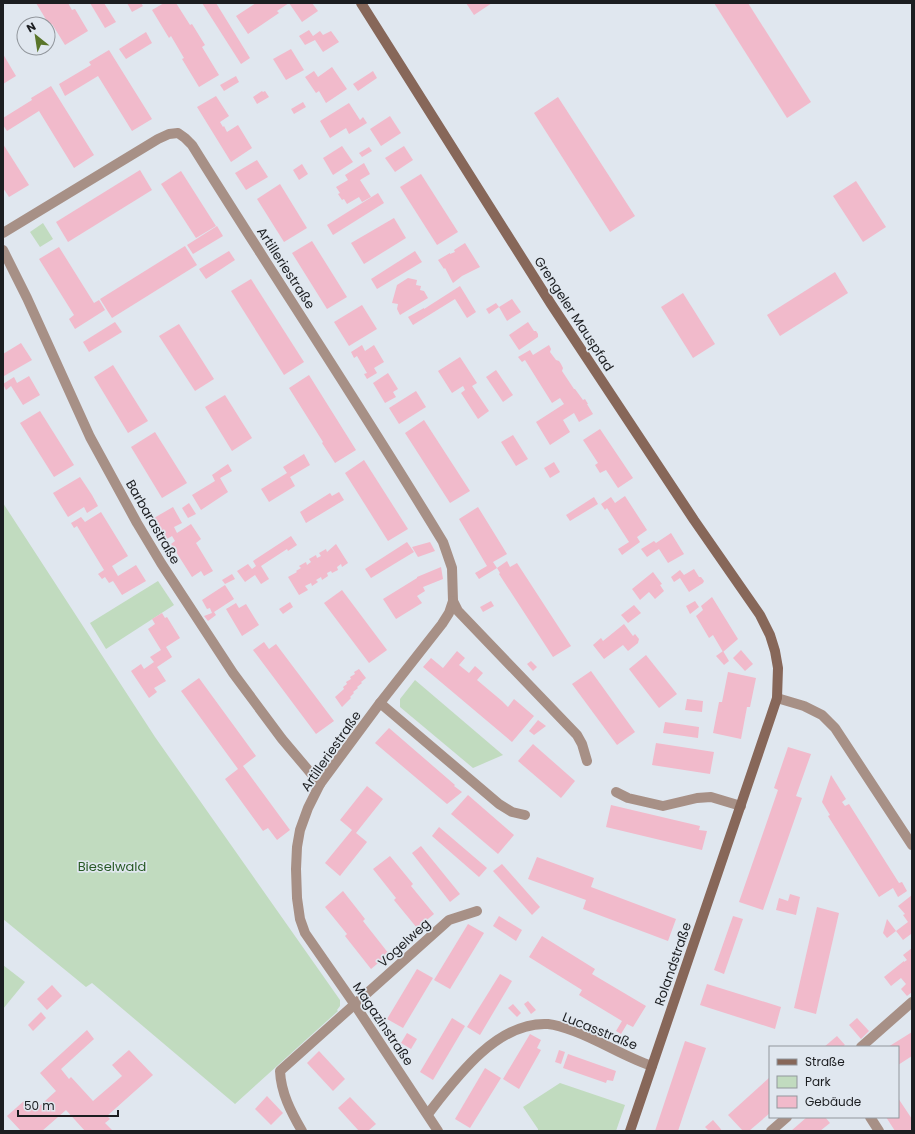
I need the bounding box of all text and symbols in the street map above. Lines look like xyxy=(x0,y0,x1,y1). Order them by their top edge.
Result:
north arrow xyxy=(16,16,56,56)
text: N xyxy=(23,18,39,36)
street label: Artilleriestraße xyxy=(252,223,320,313)
street label: Grengeler Mauspfad xyxy=(530,253,618,375)
street label: Barbarastraße xyxy=(121,476,185,568)
street label: Artilleriestraße xyxy=(296,707,366,795)
park label: Bieselwald xyxy=(78,857,146,876)
street label: Vogelweg xyxy=(374,914,434,972)
street label: Rolandstraße xyxy=(650,920,696,1008)
street label: Magazinstraße xyxy=(348,978,418,1070)
street label: Lucasstraße xyxy=(560,1007,640,1055)
legend xyxy=(769,1046,899,1118)
text: Straße xyxy=(805,1053,845,1070)
text: Park xyxy=(805,1073,832,1090)
scale bar xyxy=(18,1092,118,1118)
text: Gebäude xyxy=(805,1093,861,1110)
text: 50 m xyxy=(24,1097,55,1114)

